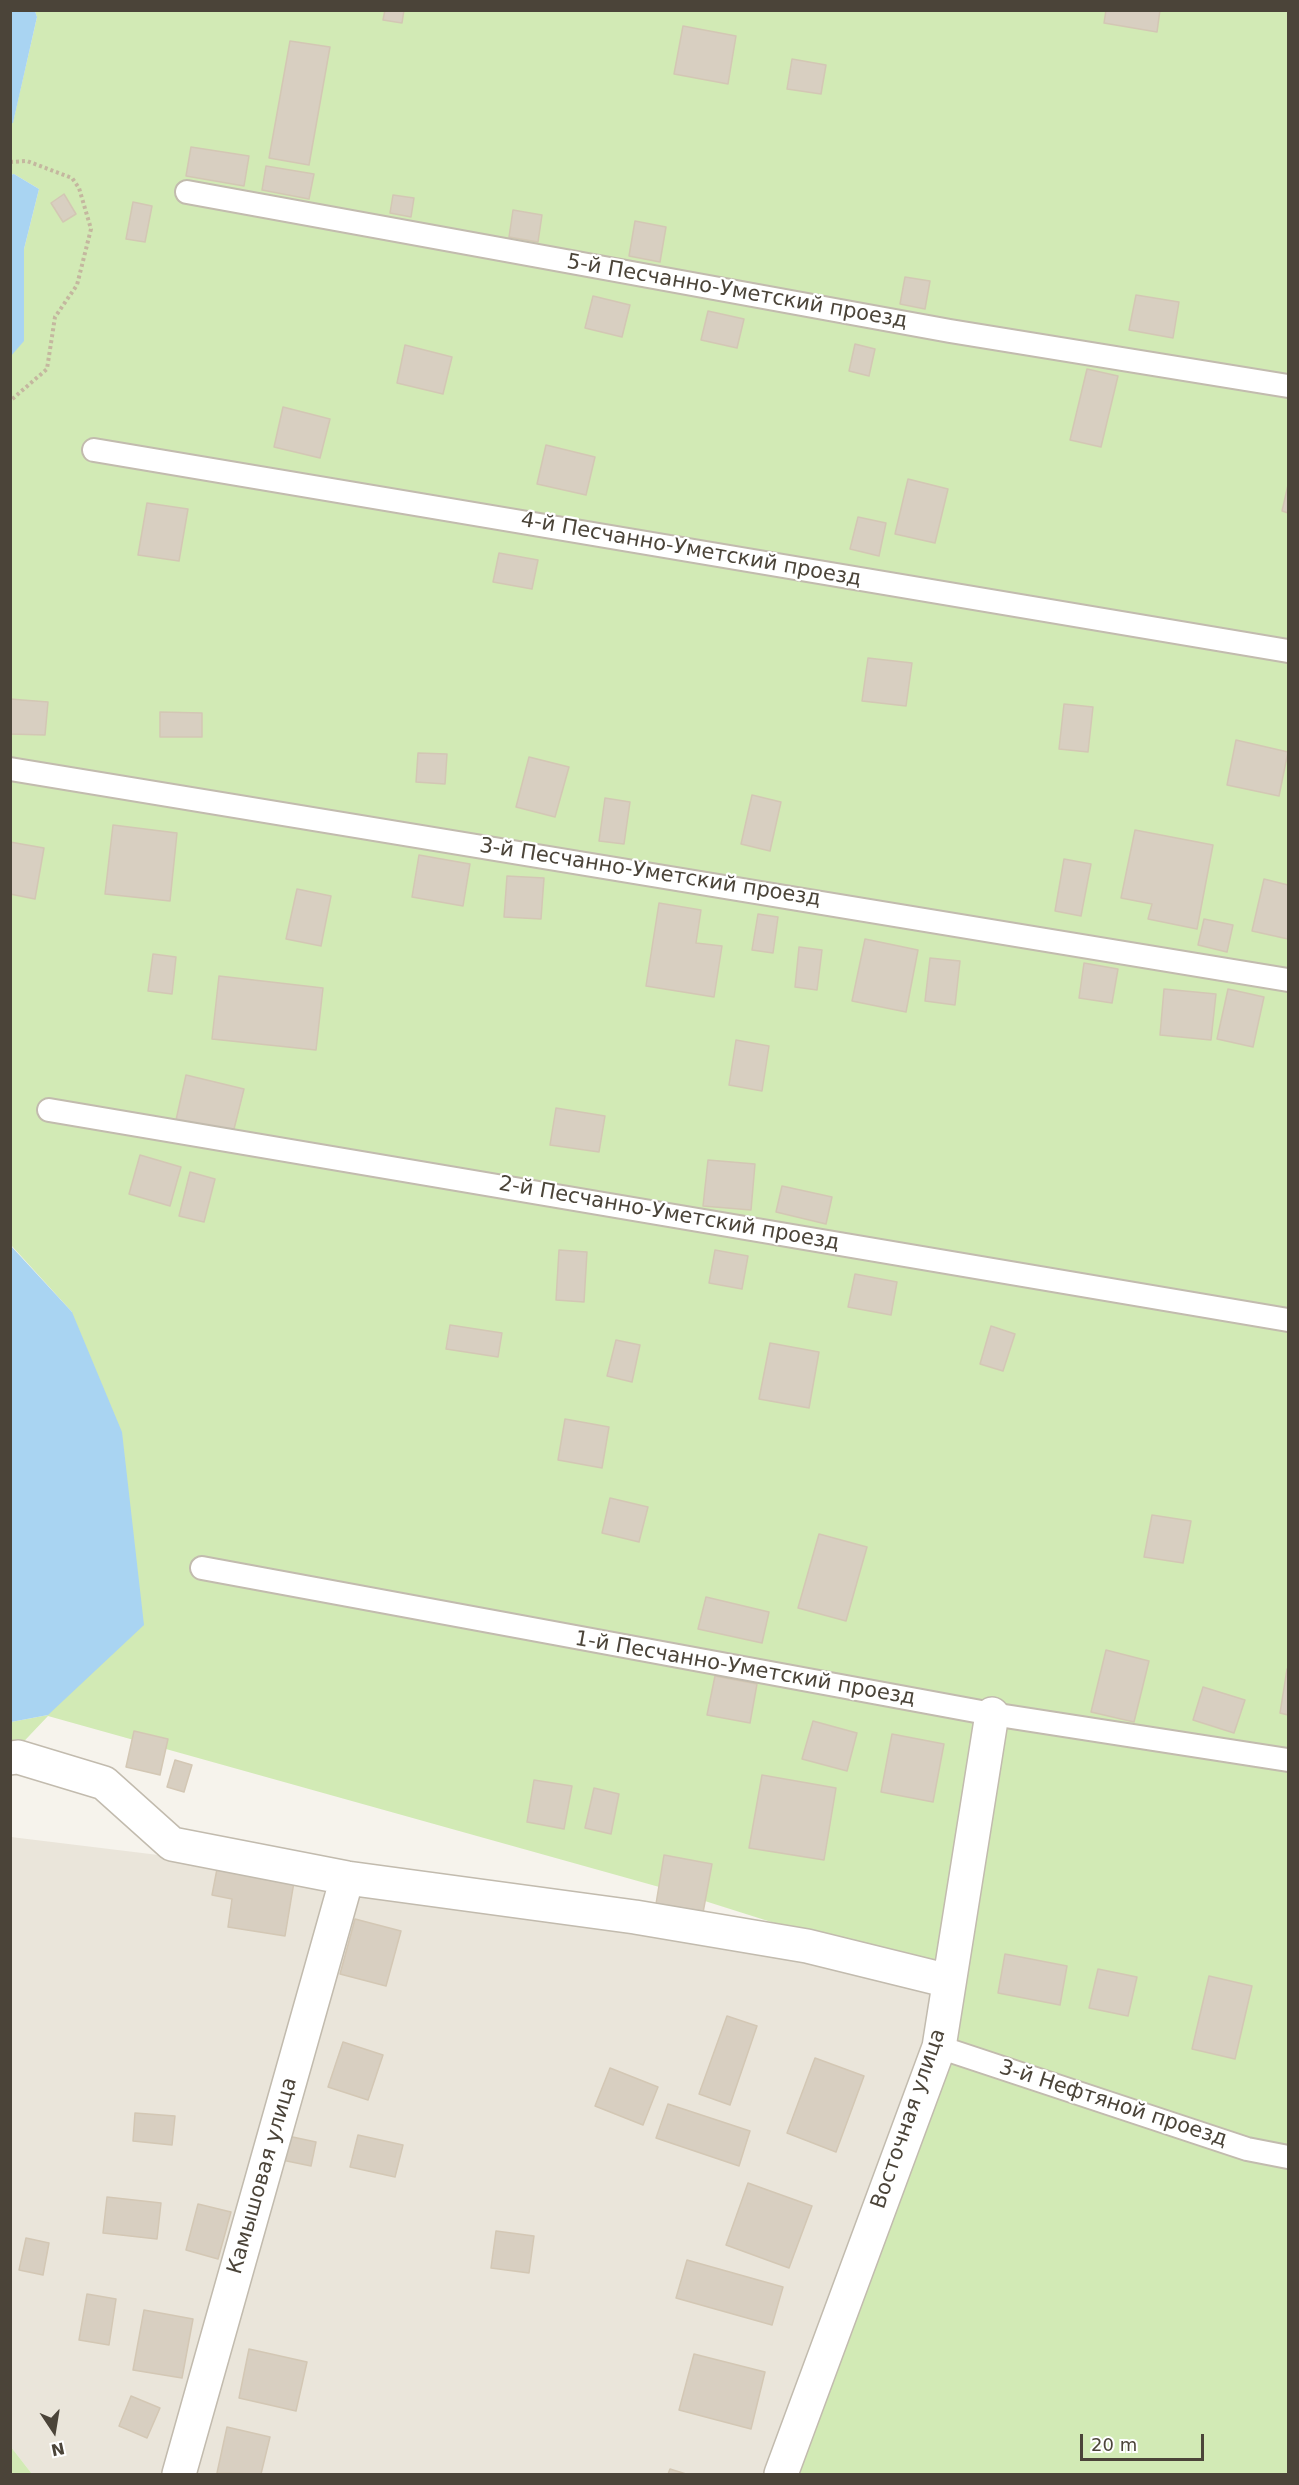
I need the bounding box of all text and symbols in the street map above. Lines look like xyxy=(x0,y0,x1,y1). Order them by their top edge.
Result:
street label: 5-й Песчанно-Уметский проезд xyxy=(565,250,909,334)
street label: 4-й Песчанно-Уметский проезд xyxy=(519,508,863,592)
street label: 3-й Песчанно-Уметский проезд xyxy=(478,834,822,912)
street label: 2-й Песчанно-Уметский проезд xyxy=(497,1172,841,1256)
street label: 1-й Песчанно-Уметский проезд xyxy=(573,1627,917,1711)
street label: Восточная улица xyxy=(866,2026,952,2212)
street label: 3-й Нефтяной проезд xyxy=(996,2055,1230,2153)
street label: Камышовая улица xyxy=(223,2075,303,2277)
north arrow xyxy=(24,2401,84,2461)
scale bar xyxy=(1083,2422,1208,2460)
text: 20 m xyxy=(1091,2434,1137,2455)
text: N xyxy=(49,2438,66,2460)

